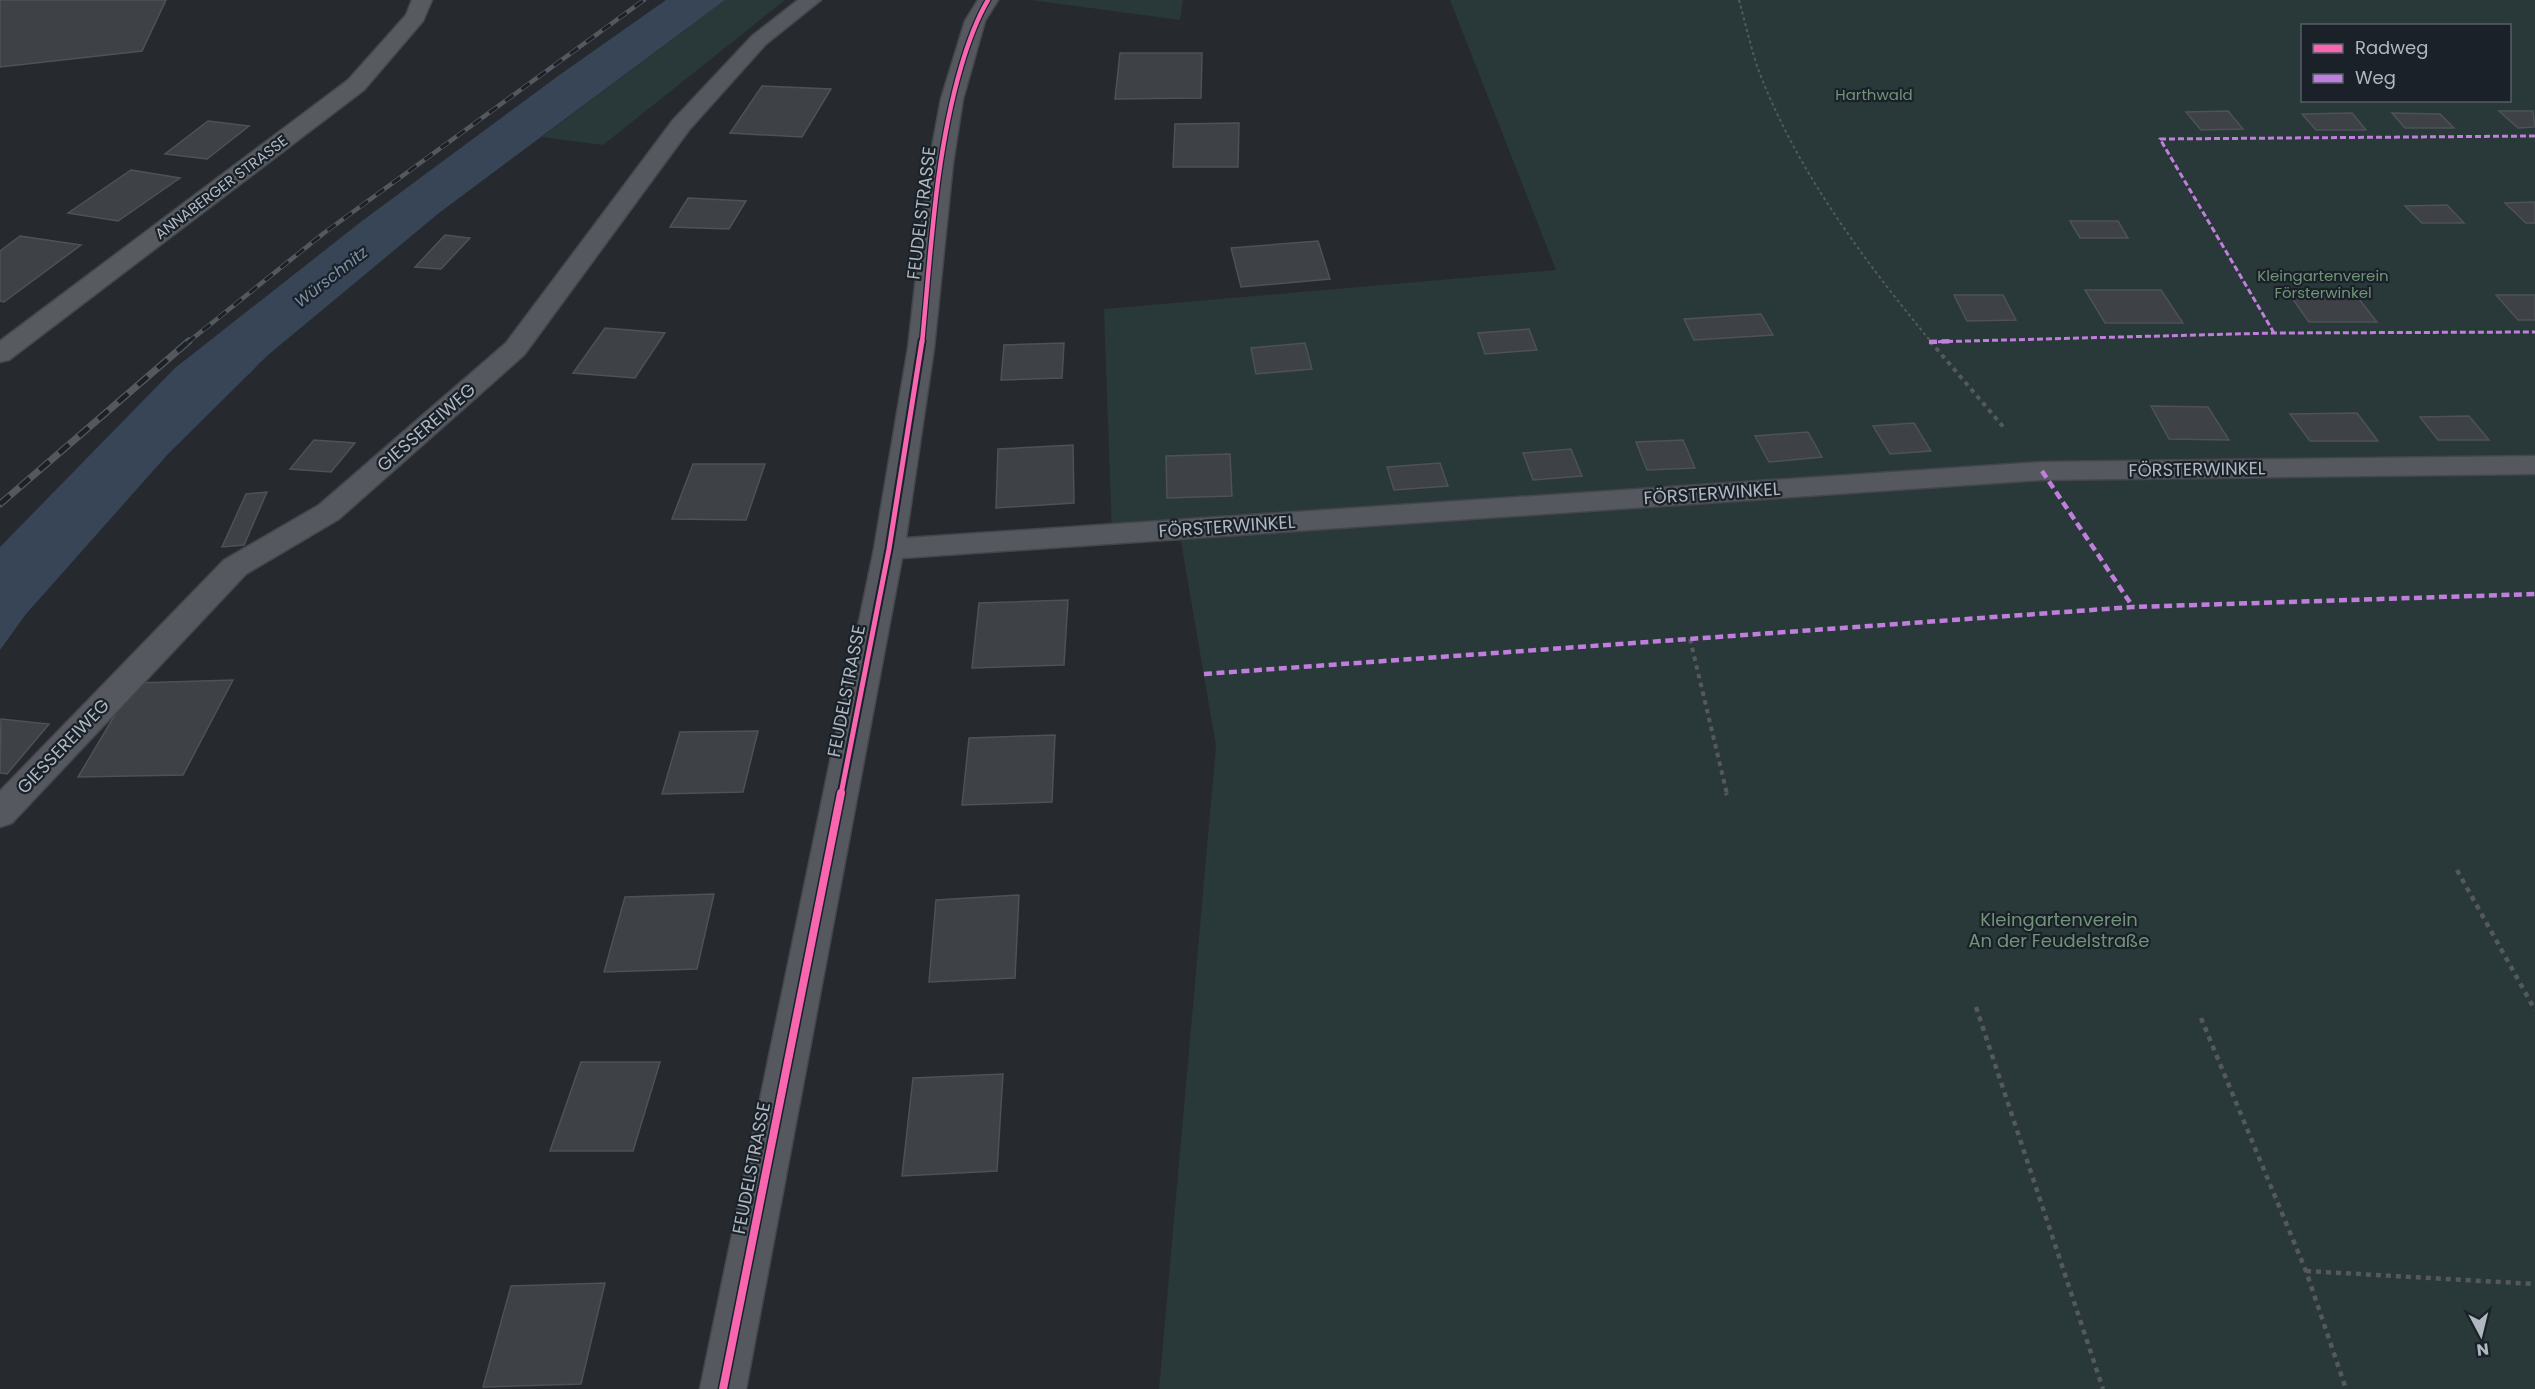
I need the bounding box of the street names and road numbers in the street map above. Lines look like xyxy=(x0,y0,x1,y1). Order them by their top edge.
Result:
street label: ANNABERGER STRASSE xyxy=(150,130,292,244)
street label: FEUDELSTRASSE xyxy=(900,145,942,281)
street label: GIESSEREIWEG xyxy=(371,377,481,477)
street label: FÖRSTERWINKEL xyxy=(2128,455,2266,483)
street label: FÖRSTERWINKEL xyxy=(1643,476,1781,510)
street label: FÖRSTERWINKEL xyxy=(1158,509,1296,543)
street label: FEUDELSTRASSE xyxy=(821,623,871,759)
street label: GIESSEREIWEG xyxy=(11,693,115,799)
street label: FEUDELSTRASSE xyxy=(726,1100,776,1236)

